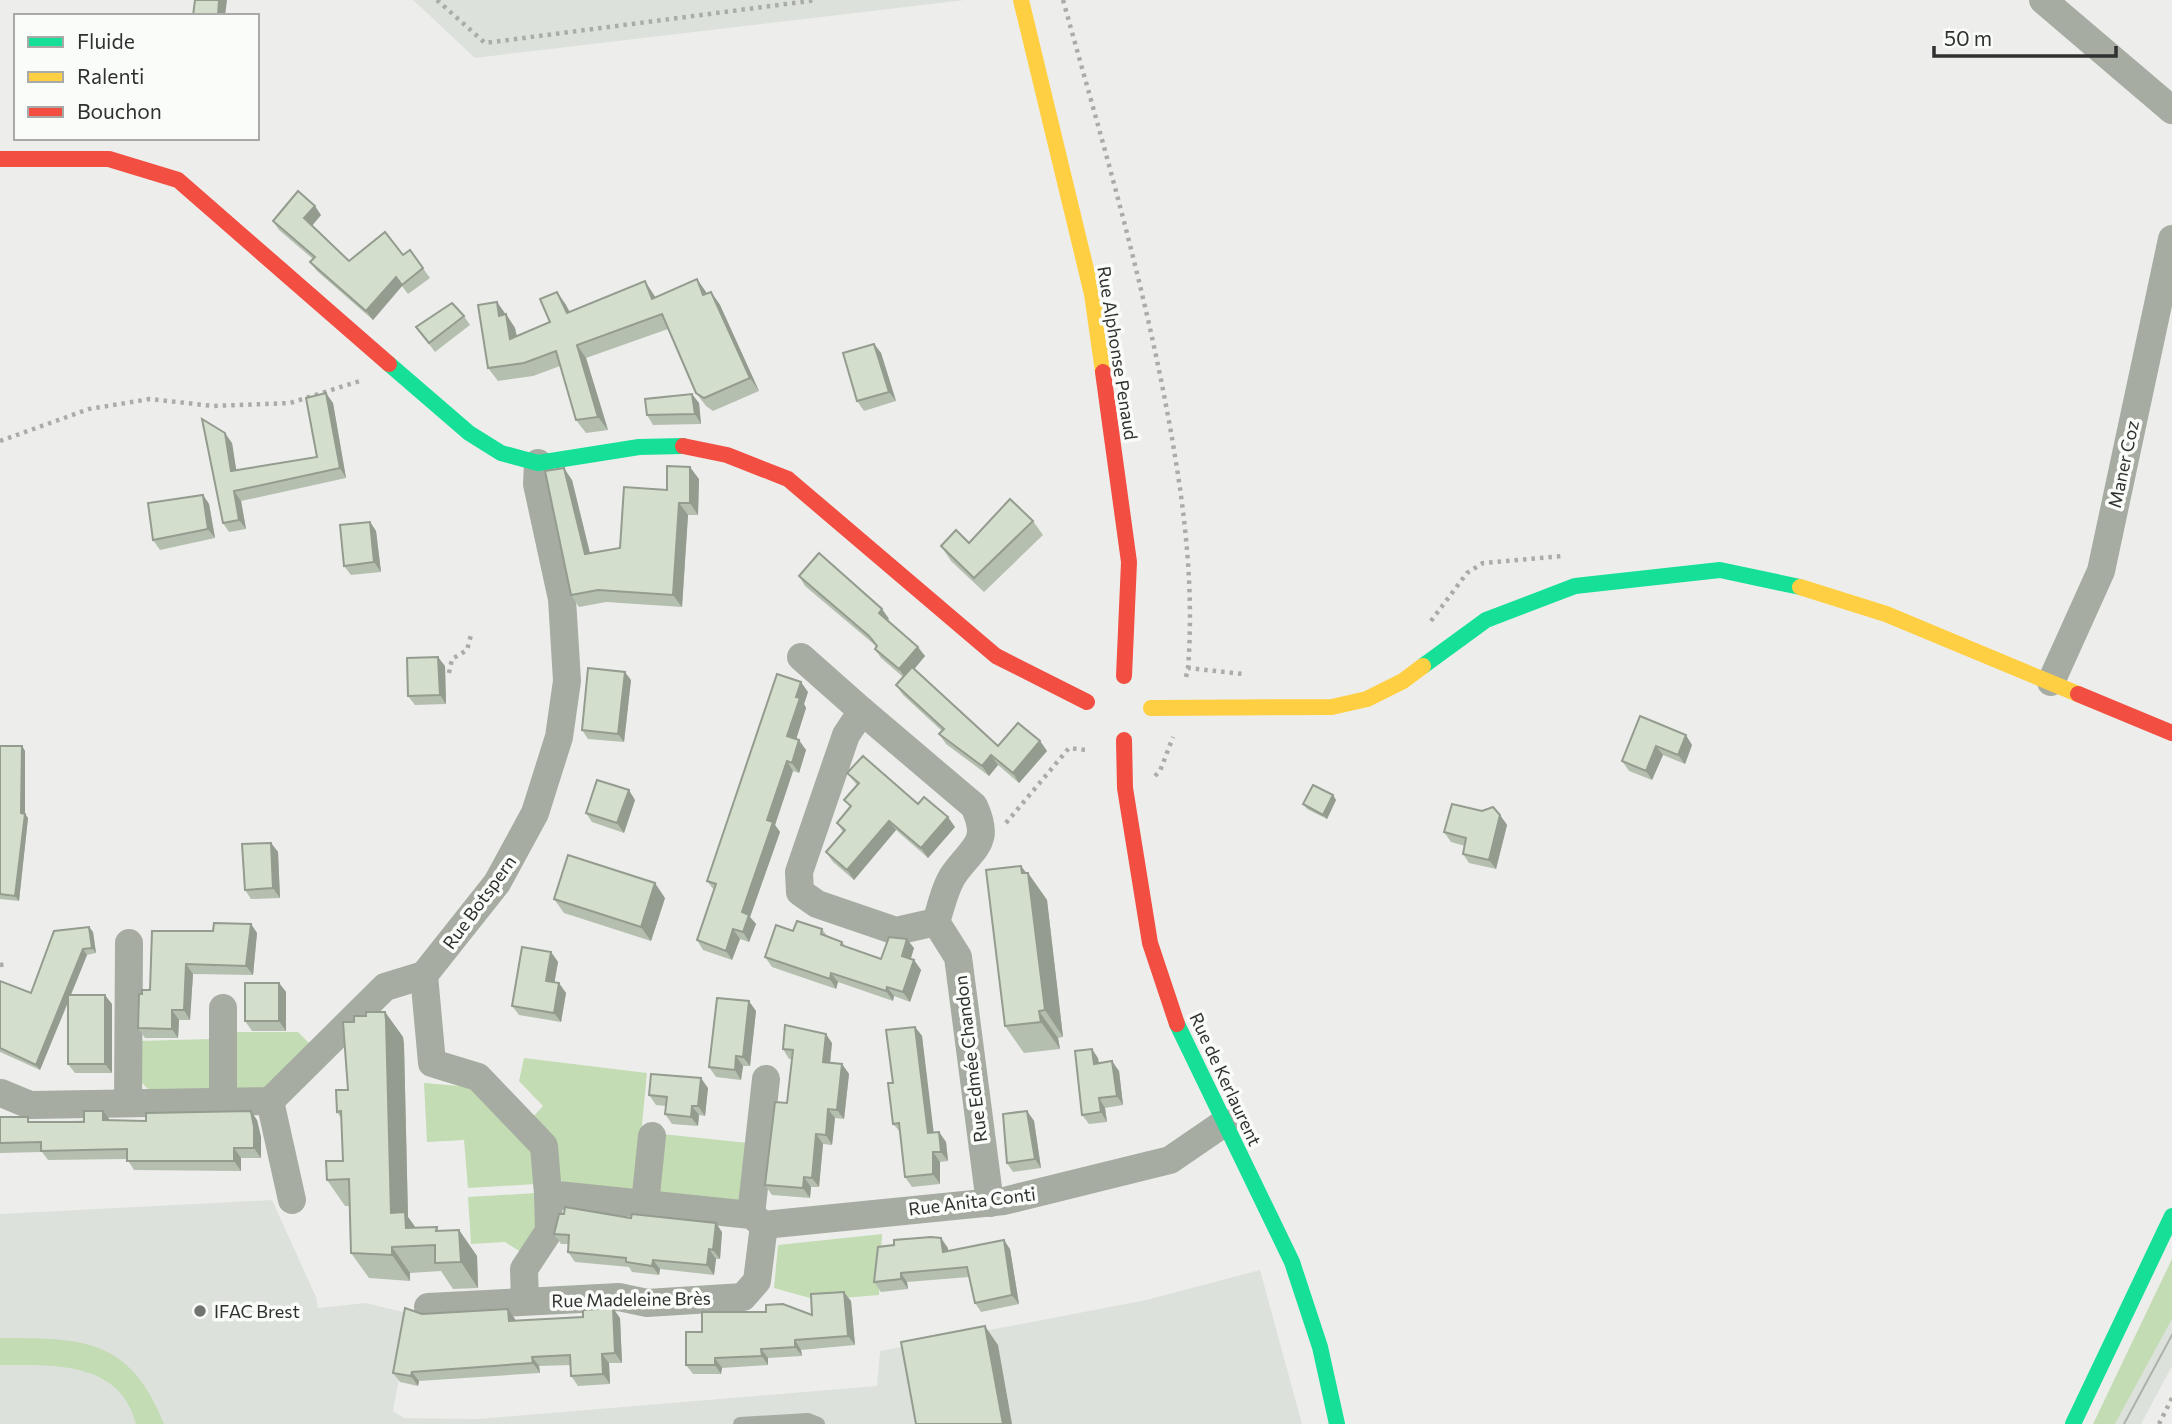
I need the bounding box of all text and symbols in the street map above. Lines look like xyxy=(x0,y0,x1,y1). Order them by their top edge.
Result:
legend xyxy=(14,14,259,140)
scale bar xyxy=(1934,14,2116,58)
text: 50 m xyxy=(1944,25,1992,50)
text: Fluide xyxy=(77,28,135,53)
text: Ralenti xyxy=(77,63,144,88)
text: Bouchon xyxy=(77,98,162,123)
street label: Rue Alphonse Penaud xyxy=(1093,264,1143,442)
street label: Maner Coz xyxy=(2103,418,2143,510)
street label: Rue Botspern xyxy=(438,851,520,953)
street label: Rue Edmée Chandon xyxy=(949,974,991,1144)
street label: Rue de Kerlaurent xyxy=(1185,1009,1267,1149)
street label: Rue Anita Conti xyxy=(907,1182,1037,1220)
street label: Rue Madeleine Brès xyxy=(551,1287,711,1311)
place label: IFAC Brest xyxy=(214,1300,300,1322)
marker: IFAC Brest xyxy=(192,1303,208,1319)

